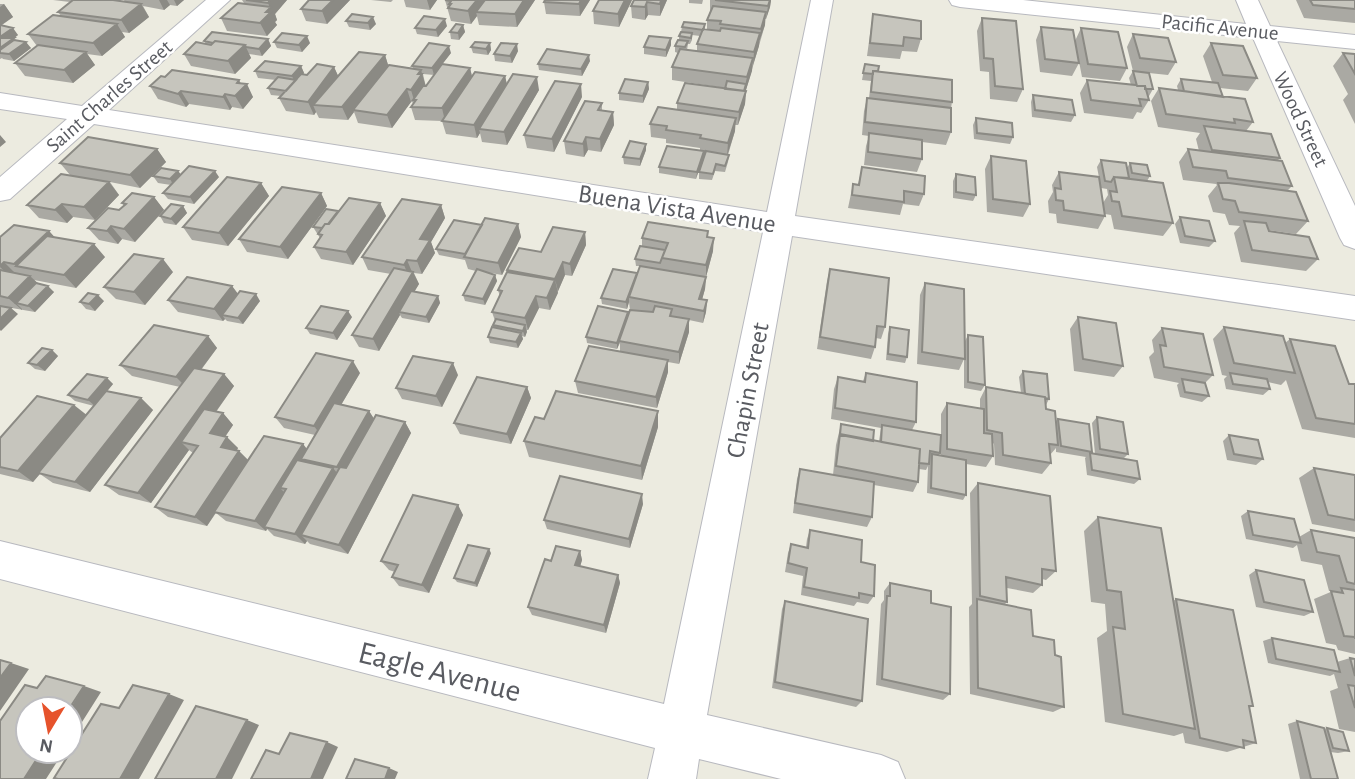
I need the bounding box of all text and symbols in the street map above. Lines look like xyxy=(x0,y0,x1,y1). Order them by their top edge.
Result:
street label: Pacific Avenue xyxy=(1160,11,1280,44)
street label: Saint Charles Street xyxy=(42,36,176,156)
street label: Wood Street xyxy=(1269,68,1332,170)
street label: Buena Vista Avenue xyxy=(576,181,778,237)
street label: Chapin Street xyxy=(722,320,774,460)
street label: Eagle Avenue xyxy=(355,636,524,708)
north arrow xyxy=(14,695,84,765)
text: N xyxy=(38,735,54,756)

